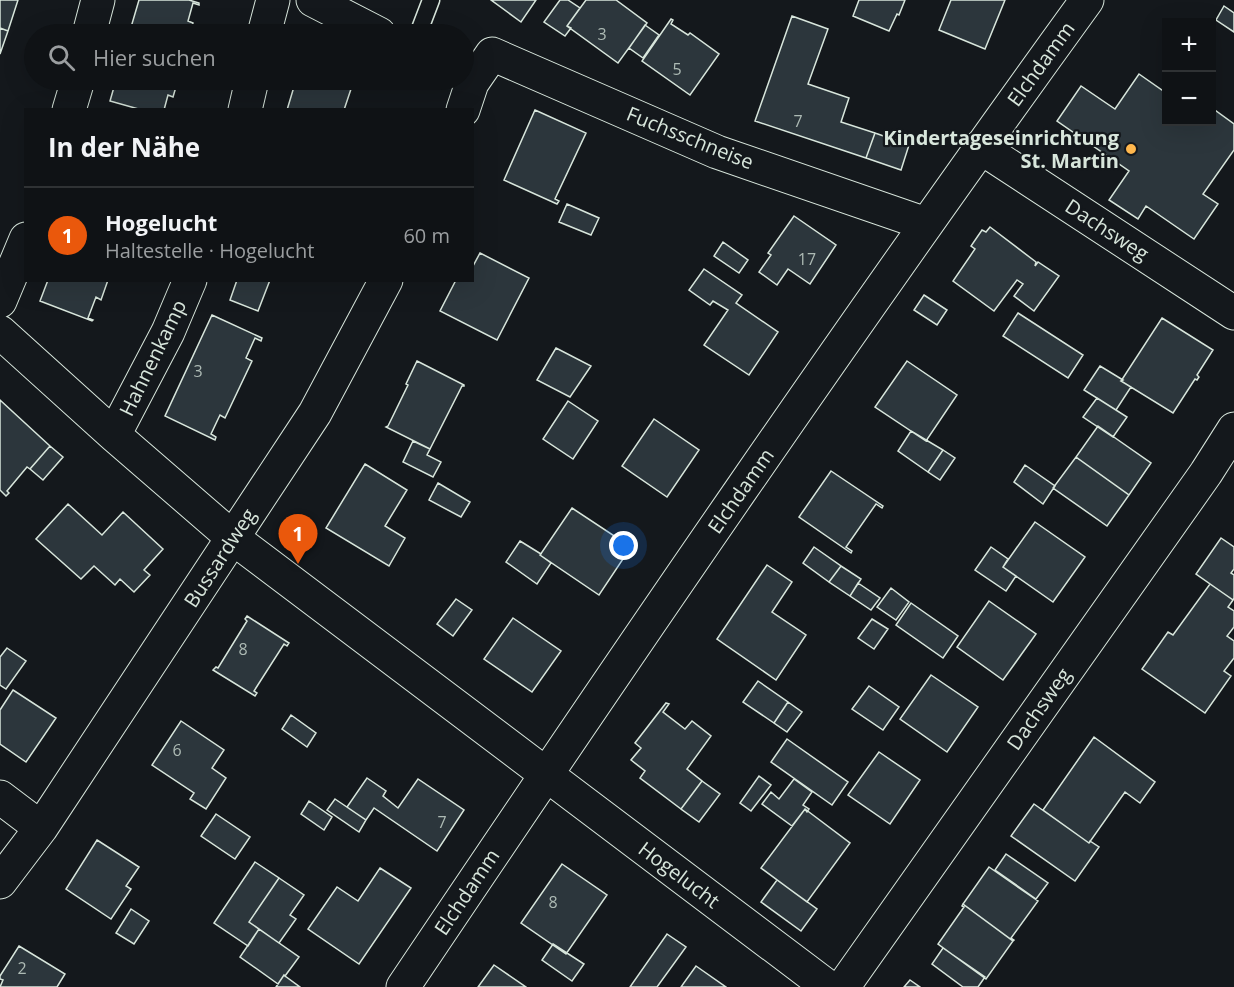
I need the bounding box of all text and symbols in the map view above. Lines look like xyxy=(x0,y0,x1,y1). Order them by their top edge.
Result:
street label: Elchdamm xyxy=(1001,16,1080,111)
map controls xyxy=(1162,18,1216,126)
button: + xyxy=(1162,18,1216,72)
house number: 3 xyxy=(597,23,607,45)
search box xyxy=(24,24,474,90)
icon: search xyxy=(45,41,78,74)
text: Hier suchen xyxy=(93,42,216,72)
house number: 5 xyxy=(672,58,682,80)
button: − xyxy=(1162,72,1216,126)
street label: Fuchsschneise xyxy=(623,100,758,175)
house number: 7 xyxy=(793,110,803,132)
place label: Kindertageseinrichtung St. Martin xyxy=(883,124,1120,174)
text: In der Nähe xyxy=(48,129,200,165)
marker: Kindertageseinrichtung St. Martin xyxy=(1124,142,1138,156)
street label: Dachsweg xyxy=(1060,192,1154,267)
text: Hogelucht xyxy=(105,207,217,237)
text: 1 xyxy=(62,222,73,249)
text: 60 m xyxy=(403,222,450,249)
text: Haltestelle · Hogelucht xyxy=(105,237,314,264)
house number: 17 xyxy=(798,248,816,270)
street label: Hahnenkamp xyxy=(113,295,192,420)
house number: 3 xyxy=(193,360,203,382)
street label: Elchdamm xyxy=(701,443,780,539)
street label: Bussardweg xyxy=(177,503,262,613)
pin: 1 xyxy=(278,514,318,564)
your location xyxy=(609,531,638,560)
house number: 8 xyxy=(238,638,248,660)
street label: Dachsweg xyxy=(1000,662,1077,755)
house number: 6 xyxy=(172,739,182,761)
house number: 7 xyxy=(437,811,447,833)
street label: Hogelucht xyxy=(633,835,725,914)
street label: Elchdamm xyxy=(428,843,505,940)
house number: 8 xyxy=(548,891,558,913)
house number: 2 xyxy=(17,957,27,979)

